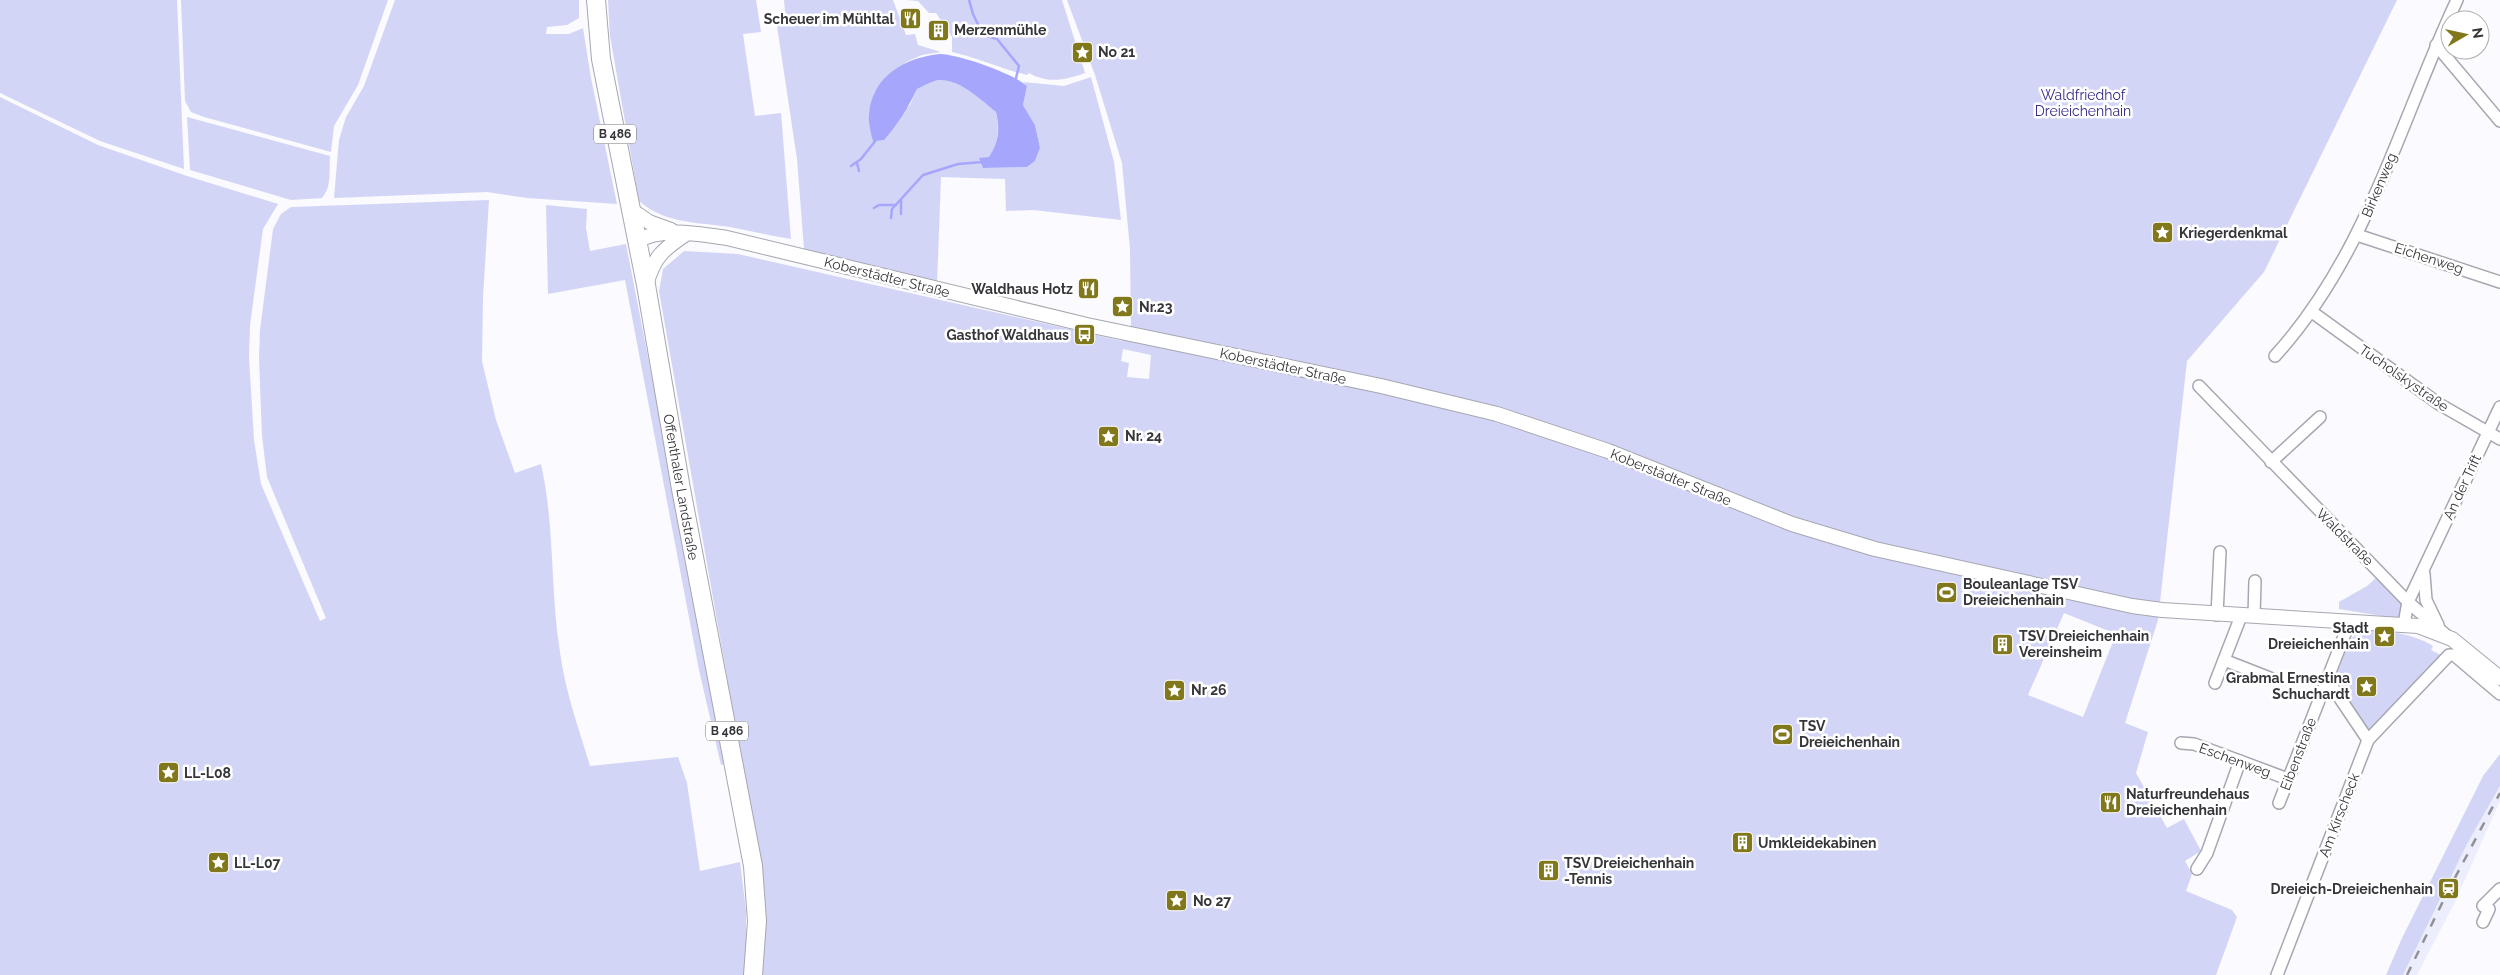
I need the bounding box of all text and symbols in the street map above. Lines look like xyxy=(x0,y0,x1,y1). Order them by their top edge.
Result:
restaurant icon: Scheuer im Mühltal xyxy=(898,7,922,31)
north arrow xyxy=(2440,10,2490,60)
place label: Scheuer im Mühltal xyxy=(764,11,895,27)
building icon: Merzenmühle xyxy=(926,18,950,42)
place label: Merzenmühle xyxy=(954,22,1047,38)
text: N xyxy=(2469,26,2487,39)
place icon: No 21 xyxy=(1070,40,1094,64)
place label: No 21 xyxy=(1098,44,1135,60)
park label: Waldfriedhof Dreieichenhain xyxy=(2035,87,2131,119)
road number: B 486 xyxy=(594,125,636,144)
street label: Birkenweg xyxy=(2358,150,2400,220)
place icon: Kriegerdenkmal xyxy=(2151,221,2175,245)
place label: Kriegerdenkmal xyxy=(2179,225,2288,241)
street label: Eichenweg xyxy=(2392,239,2466,277)
street label: Koberstädter Straße xyxy=(823,254,951,300)
restaurant icon: Waldhaus Hotz xyxy=(1077,277,1101,301)
place label: Waldhaus Hotz xyxy=(971,281,1073,297)
place icon: Nr.23 xyxy=(1111,295,1135,319)
place label: Nr.23 xyxy=(1139,299,1173,315)
bus stop icon: Gasthof Waldhaus xyxy=(1073,323,1097,347)
place label: Gasthof Waldhaus xyxy=(946,327,1069,343)
street label: Tucholskystraße xyxy=(2356,341,2452,415)
street label: Koberstädter Straße xyxy=(1218,345,1348,387)
street label: Offenthaler Landstraße xyxy=(660,413,702,561)
place icon: Nr. 24 xyxy=(1097,424,1121,448)
place label: Nr. 24 xyxy=(1125,428,1162,444)
street label: Koberstädter Straße xyxy=(1608,445,1734,509)
street label: An der Trift xyxy=(2440,451,2484,522)
street label: Waldstraße xyxy=(2313,505,2377,569)
place label: Bouleanlage TSV Dreieichenhain xyxy=(1963,576,2079,608)
sports icon: Bouleanlage TSV Dreieichenhain xyxy=(1935,580,1959,604)
place label: Stadt Dreieichenhain xyxy=(2268,620,2370,652)
place icon: Stadt Dreieichenhain xyxy=(2373,624,2397,648)
place label: TSV Dreieichenhain Vereinsheim xyxy=(2019,628,2149,660)
building icon: TSV Dreieichenhain Vereinsheim xyxy=(1991,632,2015,656)
place label: Grabmal Ernestina Schuchardt xyxy=(2226,670,2351,702)
place icon: Grabmal Ernestina Schuchardt xyxy=(2354,674,2378,698)
place icon: Nr 26 xyxy=(1163,678,1187,702)
place label: Nr 26 xyxy=(1191,682,1227,698)
street label: Eibenstraße xyxy=(2277,715,2319,793)
place label: TSV Dreieichenhain xyxy=(1799,718,1900,750)
road number: B 486 xyxy=(706,721,748,740)
sports icon: TSV Dreieichenhain xyxy=(1771,722,1795,746)
street label: Eschenweg xyxy=(2197,740,2273,780)
place icon: LL-L08 xyxy=(156,761,180,785)
place label: LL-L08 xyxy=(184,765,231,781)
street label: Am Kirscheck xyxy=(2316,770,2363,859)
place label: Naturfreundehaus Dreieichenhain xyxy=(2126,786,2250,818)
restaurant icon: Naturfreundehaus Dreieichenhain xyxy=(2098,790,2122,814)
building icon: Umkleidekabinen xyxy=(1730,831,1754,855)
place label: Umkleidekabinen xyxy=(1758,835,1877,851)
place icon: LL-L07 xyxy=(206,851,230,875)
place label: LL-L07 xyxy=(234,855,281,871)
place label: TSV Dreieichenhain -Tennis xyxy=(1564,855,1694,887)
building icon: TSV Dreieichenhain -Tennis xyxy=(1536,859,1560,883)
station icon: Dreieich-Dreieichenhain xyxy=(2437,877,2461,901)
place label: Dreieich-Dreieichenhain xyxy=(2271,881,2433,897)
place icon: No 27 xyxy=(1165,889,1189,913)
place label: No 27 xyxy=(1193,893,1231,909)

